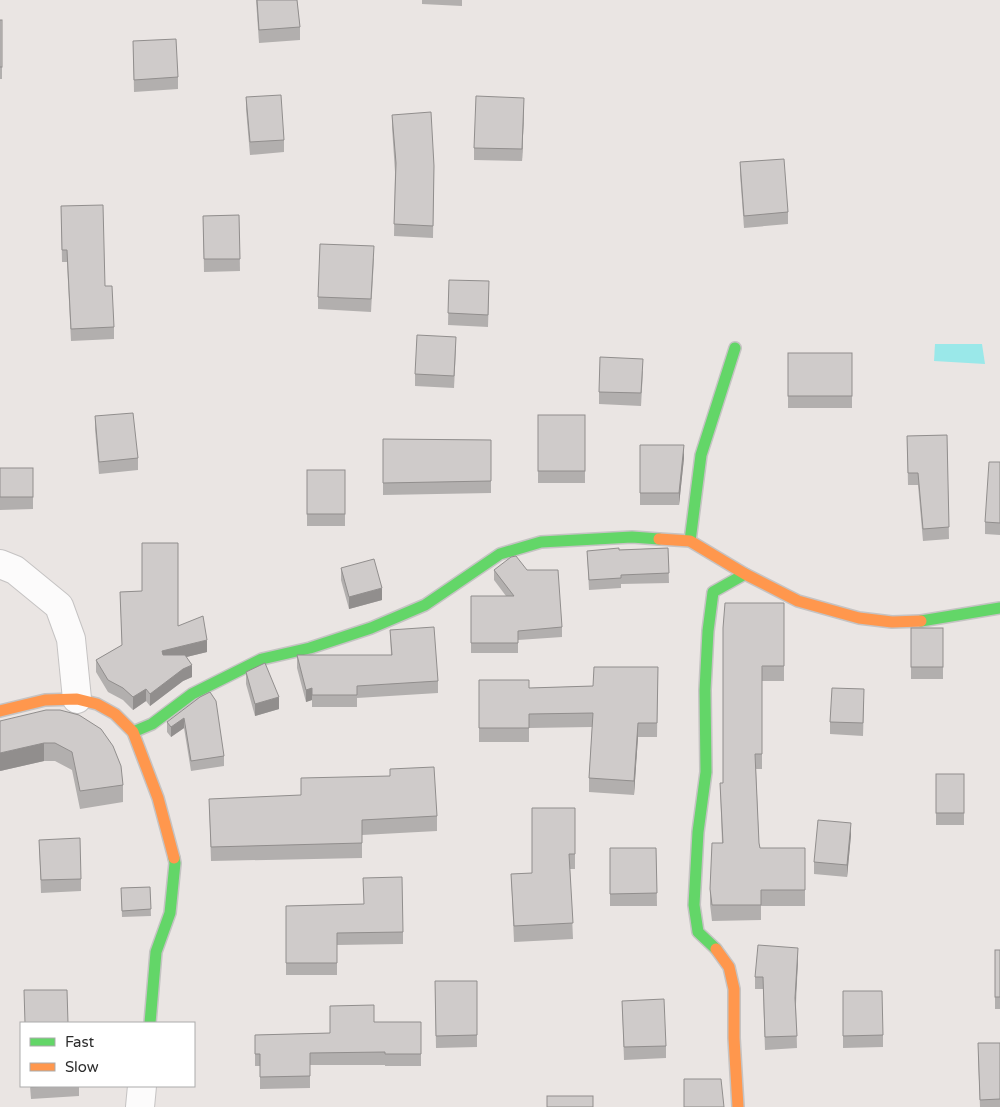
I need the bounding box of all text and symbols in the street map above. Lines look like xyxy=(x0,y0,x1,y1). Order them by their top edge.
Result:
legend xyxy=(20,1022,195,1087)
text: Fast xyxy=(65,1033,95,1051)
text: Slow xyxy=(65,1058,99,1076)

